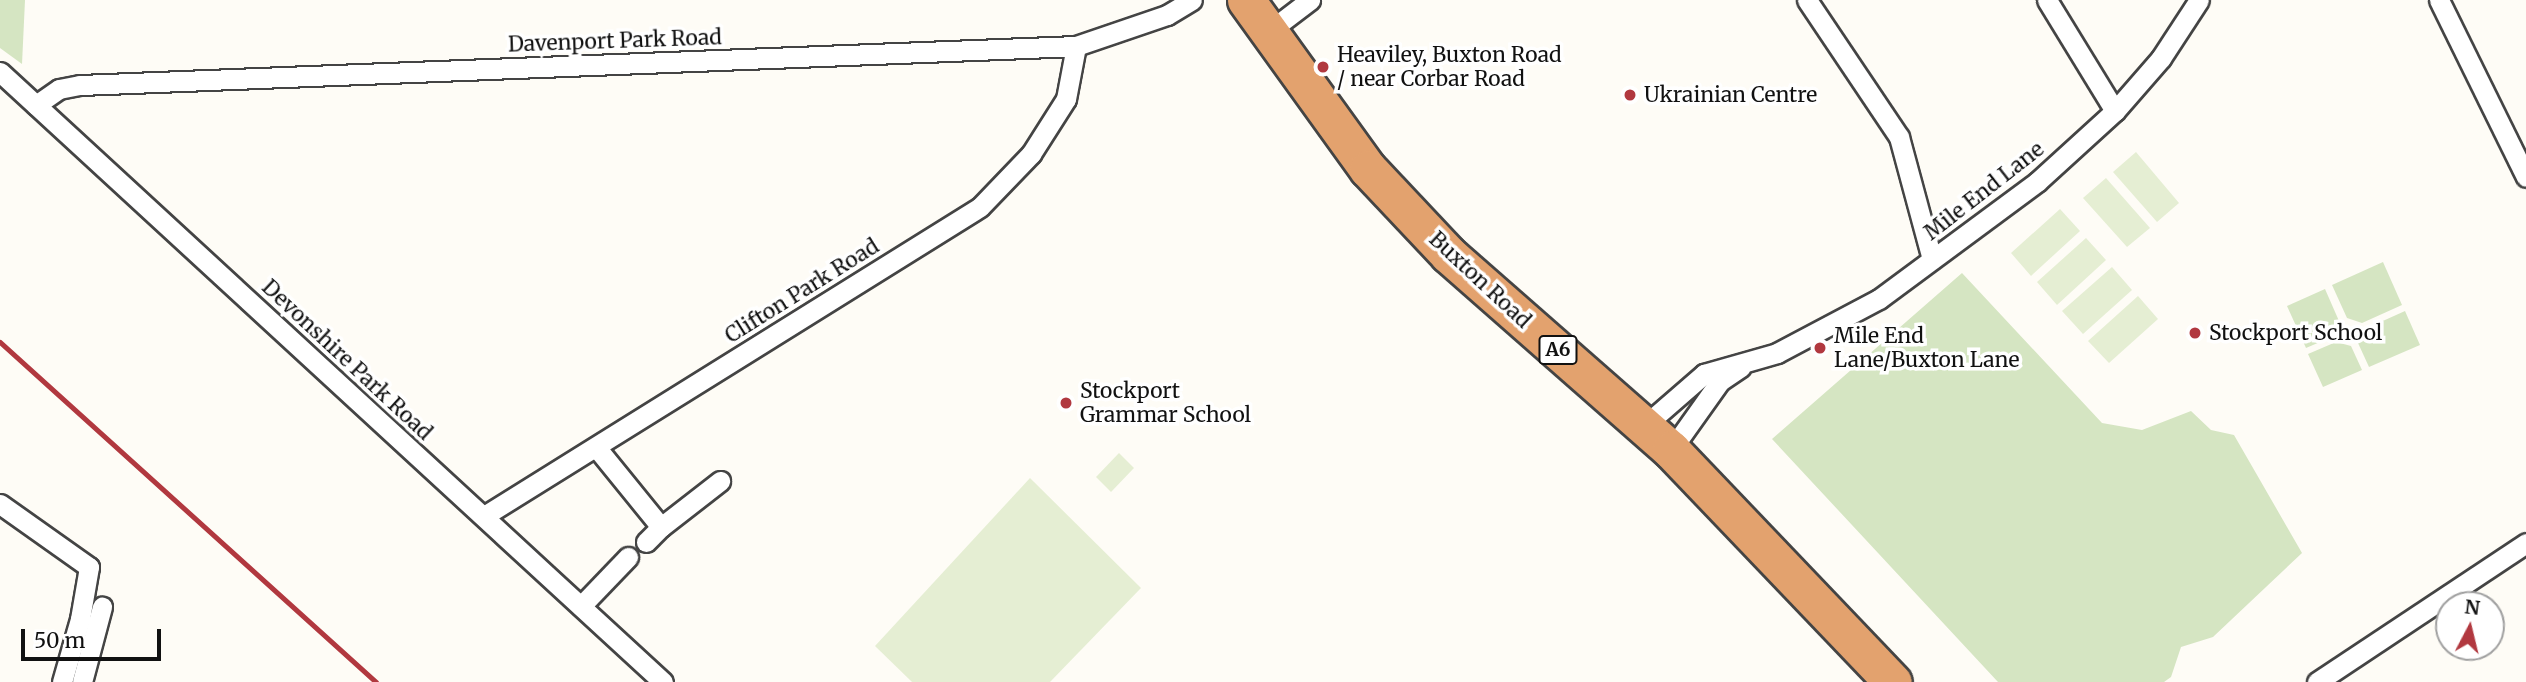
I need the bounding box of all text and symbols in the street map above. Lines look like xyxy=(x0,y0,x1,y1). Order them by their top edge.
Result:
street label: Davenport Park Road xyxy=(508,25,722,57)
place label: Heaviley, Buxton Road / near Corbar Road xyxy=(1337,42,1562,92)
marker: Heaviley, Buxton Road / near Corbar Road xyxy=(1315,59,1331,75)
place label: Ukrainian Centre xyxy=(1644,82,1817,108)
marker: Ukrainian Centre xyxy=(1622,87,1638,103)
street label: Mile End Lane xyxy=(1919,137,2049,245)
street label: Buxton Road xyxy=(1424,227,1536,333)
street label: Clifton Park Road xyxy=(720,234,884,348)
street label: Devonshire Park Road xyxy=(257,275,437,445)
place label: Stockport School xyxy=(2209,320,2382,346)
place label: Mile End Lane/Buxton Lane xyxy=(1834,323,2019,373)
marker: Stockport School xyxy=(2187,325,2203,341)
road number: A6 xyxy=(1537,334,1579,366)
marker: Mile End Lane/Buxton Lane xyxy=(1812,340,1828,356)
place label: Stockport Grammar School xyxy=(1080,378,1251,428)
marker: Stockport Grammar School xyxy=(1058,395,1074,411)
north arrow xyxy=(2435,591,2505,661)
text: N xyxy=(2463,594,2481,620)
scale bar xyxy=(24,616,164,660)
text: 50 m xyxy=(34,627,85,654)

